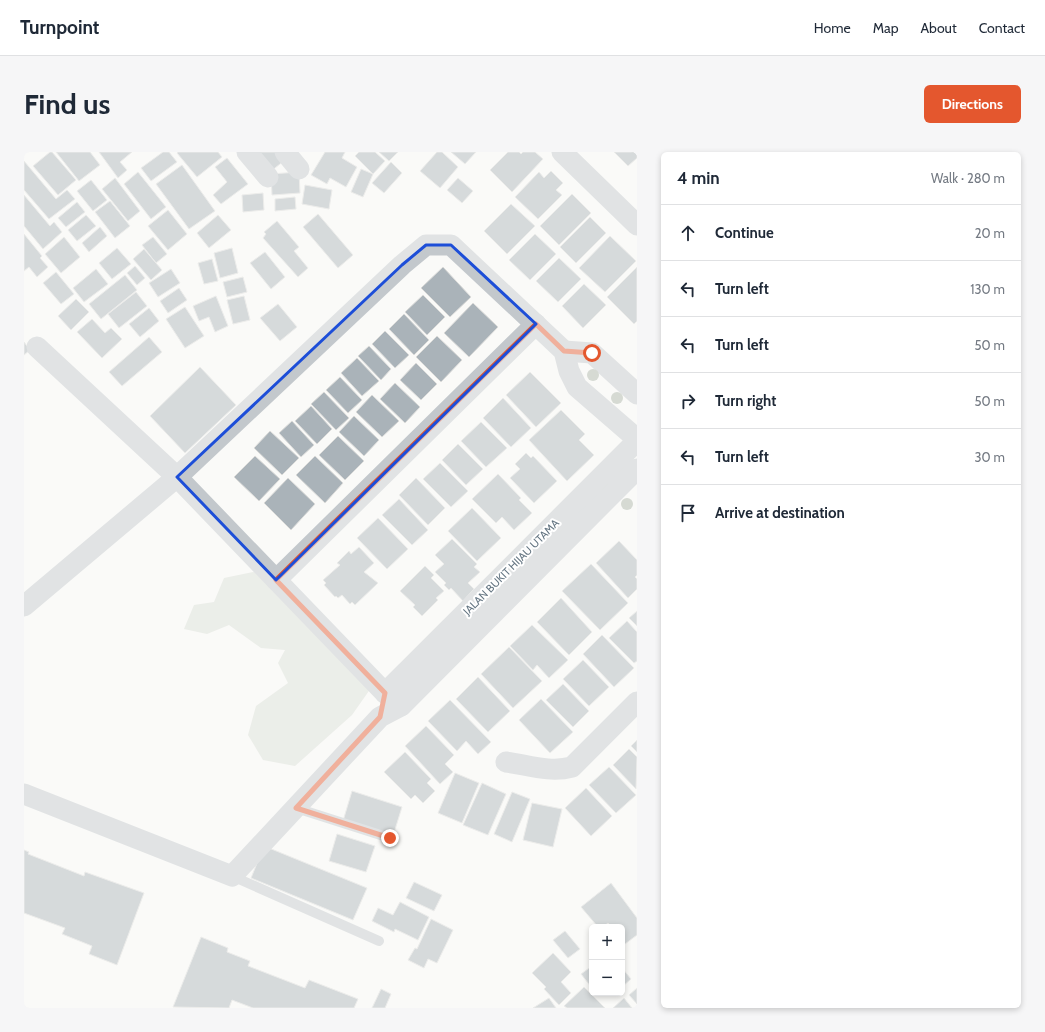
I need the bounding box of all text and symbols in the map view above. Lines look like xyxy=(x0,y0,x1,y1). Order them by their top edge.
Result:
text: Turnpoint xyxy=(20,16,99,39)
text: Home xyxy=(814,19,851,37)
text: Map xyxy=(873,19,898,37)
text: About xyxy=(920,19,957,37)
text: Contact xyxy=(979,19,1025,37)
button: Directions xyxy=(924,85,1021,123)
text: Find us xyxy=(24,87,110,121)
text: 4 min xyxy=(677,168,720,188)
text: Walk · 280 m xyxy=(931,170,1005,186)
icon: ahead xyxy=(677,222,699,244)
text: Continue xyxy=(715,224,774,242)
text: 20 m xyxy=(975,225,1005,241)
icon: left xyxy=(677,278,699,300)
text: Turn left xyxy=(715,280,769,298)
text: 130 m xyxy=(970,281,1005,297)
icon: left xyxy=(677,334,699,356)
text: Turn left xyxy=(715,336,769,354)
text: 50 m xyxy=(975,337,1005,353)
route start xyxy=(583,344,601,362)
icon: right xyxy=(677,390,699,412)
text: Turn right xyxy=(715,392,776,410)
text: 50 m xyxy=(975,393,1005,409)
icon: left xyxy=(677,446,699,468)
text: Turn left xyxy=(715,448,769,466)
text: 30 m xyxy=(975,449,1005,465)
icon: arrive xyxy=(677,502,699,524)
text: Arrive at destination xyxy=(715,504,845,522)
street label: JALAN BUKIT HIJAU UTAMA xyxy=(459,516,562,619)
route end xyxy=(381,829,399,847)
map controls xyxy=(589,924,625,996)
button: + xyxy=(589,924,625,960)
button: − xyxy=(589,960,625,996)

